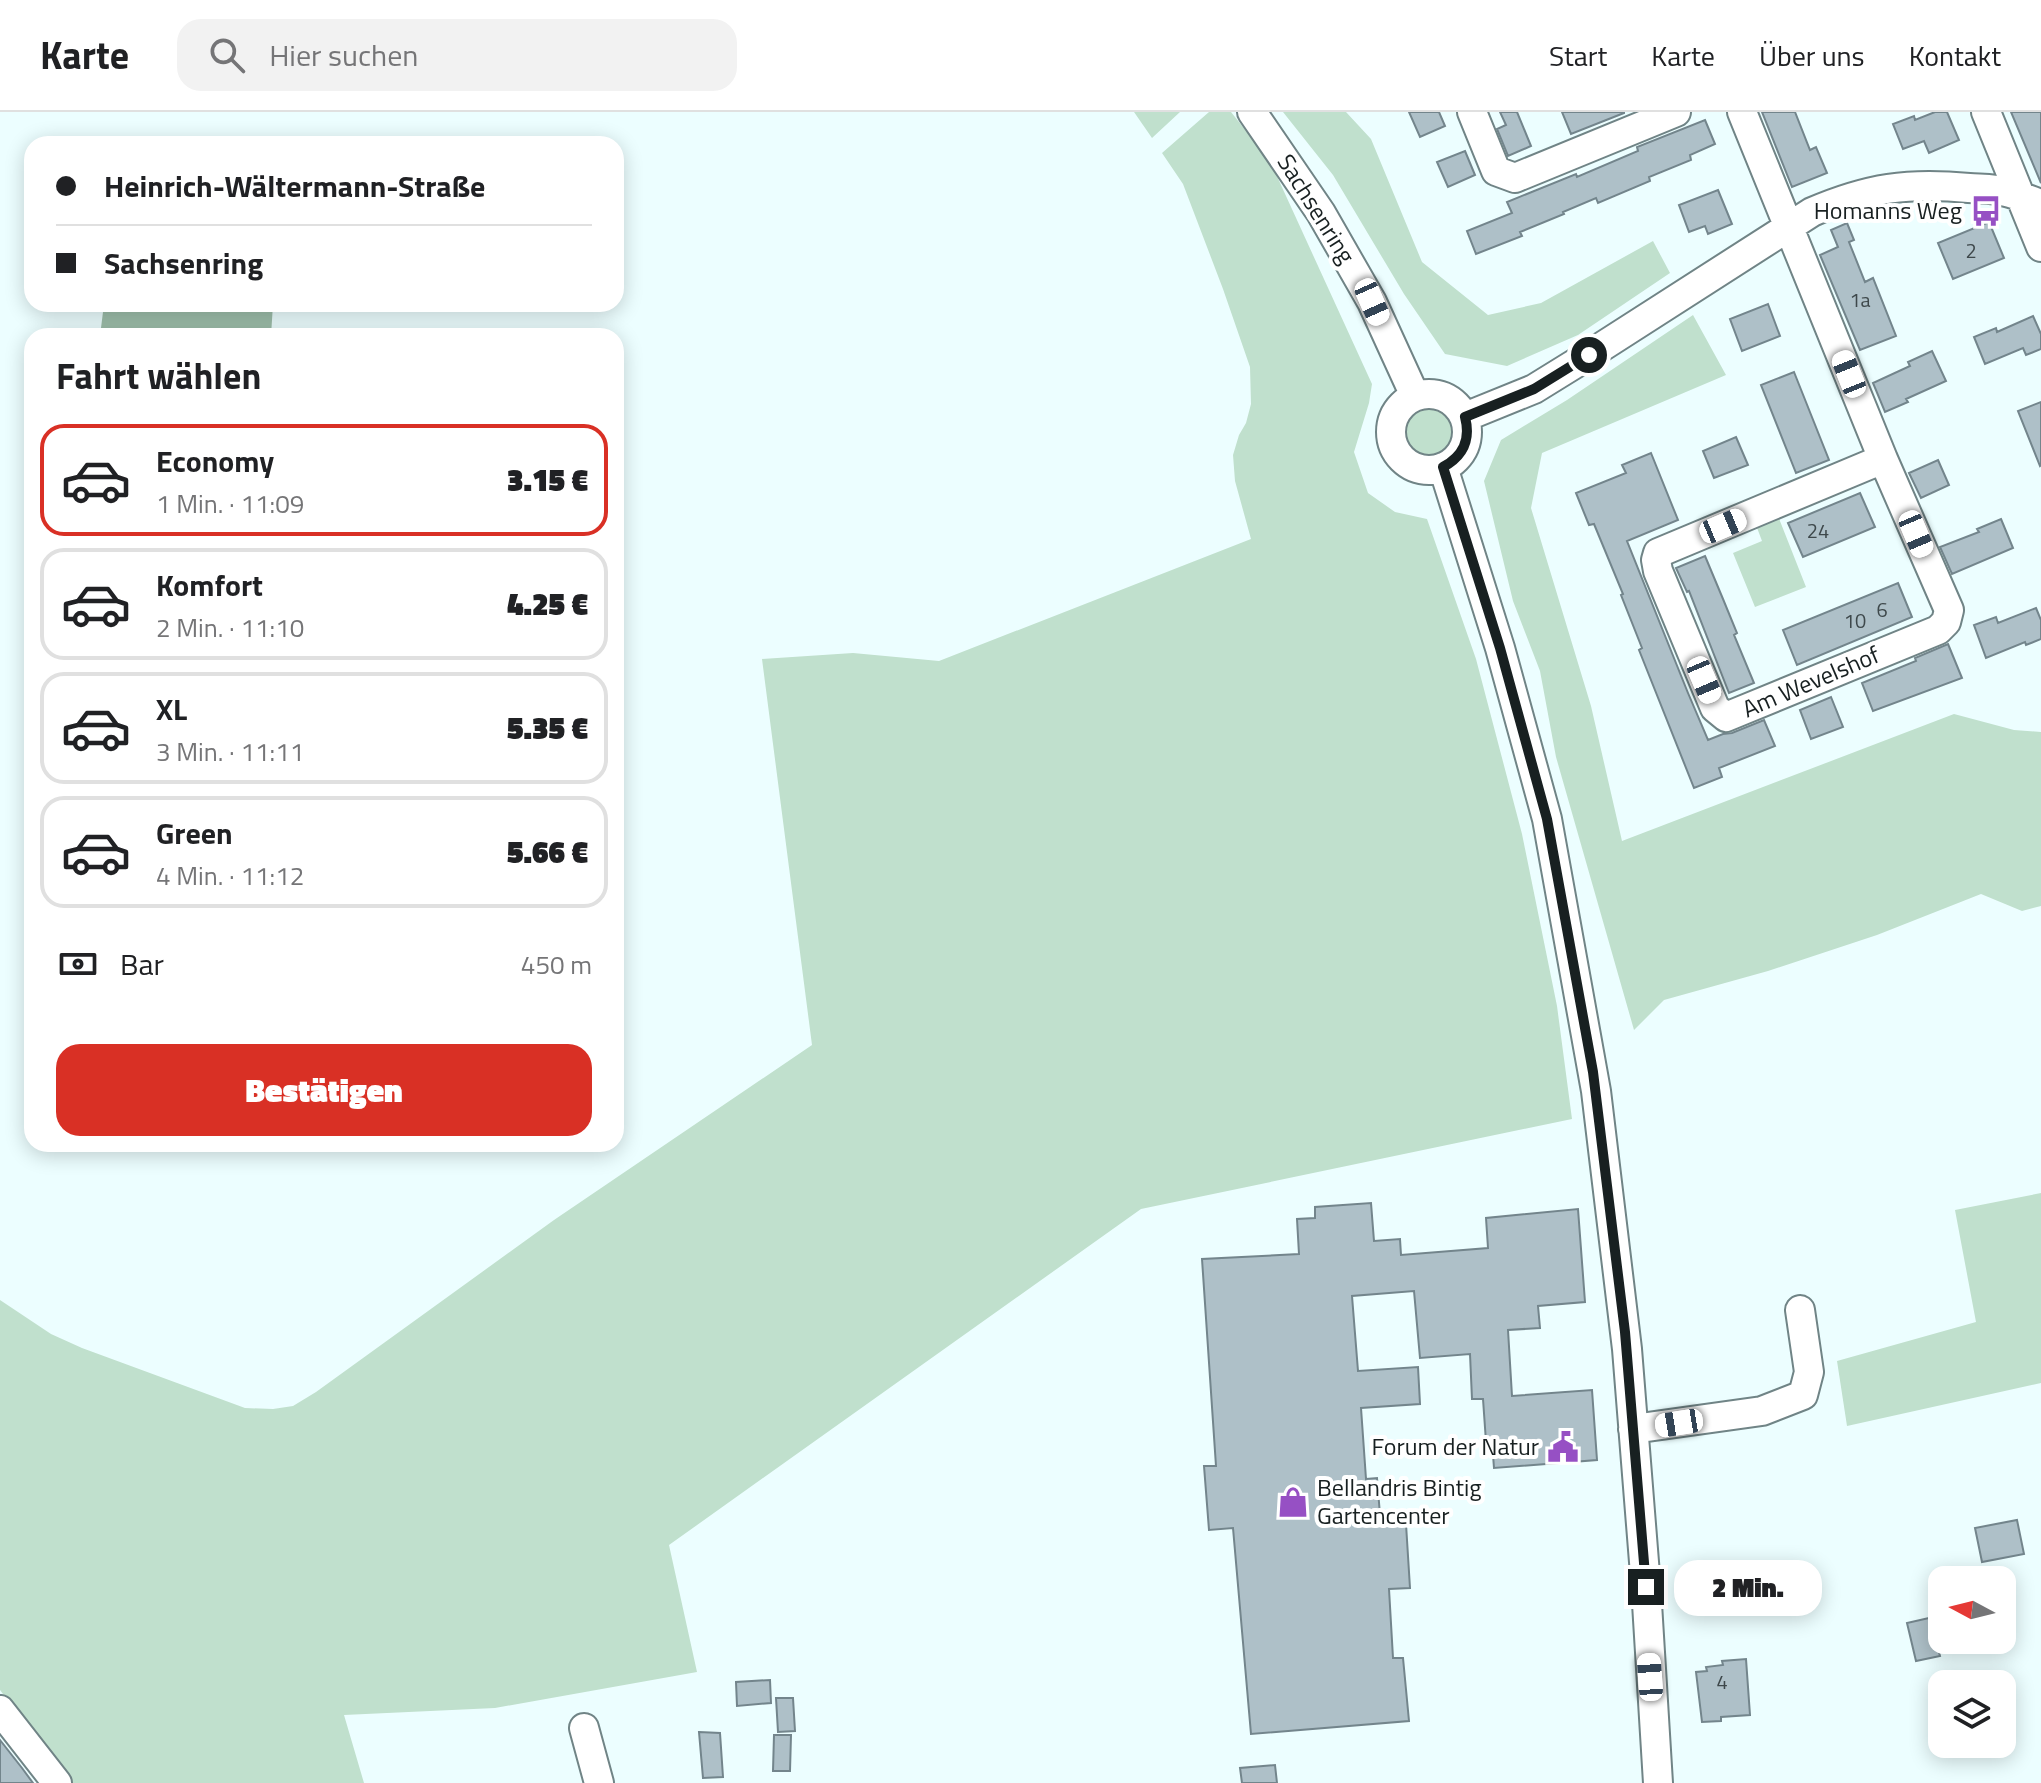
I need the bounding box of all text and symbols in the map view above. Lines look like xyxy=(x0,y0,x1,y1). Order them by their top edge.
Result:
search box xyxy=(177,19,737,91)
text: Karte xyxy=(40,26,129,84)
text: Hier suchen xyxy=(269,32,418,78)
icon: search xyxy=(205,33,249,77)
text: Start xyxy=(1549,34,1607,77)
text: Karte xyxy=(1651,34,1715,77)
text: Über uns xyxy=(1759,34,1865,77)
text: Kontakt xyxy=(1909,34,2001,77)
street label: Sachsenring xyxy=(1269,147,1365,270)
text: Heinrich-Wältermann-Straße xyxy=(104,163,485,209)
place label: Homanns Weg xyxy=(1814,192,1962,228)
bus stop icon: Homanns Weg xyxy=(1969,194,2003,228)
house number: 2 xyxy=(1965,235,1977,266)
text: Sachsenring xyxy=(104,240,263,286)
car xyxy=(1351,275,1393,329)
house number: 1a xyxy=(1849,284,1871,315)
route start xyxy=(1571,337,1607,373)
car xyxy=(1829,347,1869,401)
text: Fahrt wählen xyxy=(56,348,261,403)
text: Economy xyxy=(156,438,274,484)
icon: car xyxy=(60,444,132,516)
text: 3.15 € xyxy=(507,457,588,503)
text: 1 Min. · 11:09 xyxy=(156,484,304,523)
car xyxy=(1696,506,1750,546)
car xyxy=(1896,507,1936,561)
house number: 24 xyxy=(1807,515,1829,546)
text: Komfort xyxy=(156,562,263,608)
icon: car xyxy=(60,568,132,640)
text: 4.25 € xyxy=(507,581,588,627)
house number: 6 xyxy=(1876,594,1888,625)
house number: 10 xyxy=(1844,605,1866,636)
text: 2 Min. · 11:10 xyxy=(156,608,304,647)
street label: Am Wevelshof xyxy=(1736,636,1885,726)
car xyxy=(1684,653,1724,707)
text: XL xyxy=(156,686,187,732)
icon: car xyxy=(60,692,132,764)
text: 5.35 € xyxy=(507,705,588,751)
text: 3 Min. · 11:11 xyxy=(156,732,304,771)
text: Green xyxy=(156,810,233,856)
icon: car xyxy=(60,816,132,888)
text: 5.66 € xyxy=(507,829,588,875)
text: 4 Min. · 11:12 xyxy=(156,856,304,895)
text: Bar xyxy=(120,941,164,987)
icon: cash xyxy=(56,942,100,986)
text: 450 m xyxy=(521,945,592,984)
button: Bestätigen xyxy=(56,1044,592,1136)
car xyxy=(1653,1407,1705,1439)
place label: Forum der Natur xyxy=(1372,1428,1539,1464)
public building icon: Forum der Natur xyxy=(1546,1430,1580,1464)
place label: Bellandris Bintig Gartencenter xyxy=(1317,1469,1481,1533)
shop icon: Bellandris Bintig Gartencenter xyxy=(1276,1485,1310,1519)
callout: 2 Min. xyxy=(1674,1559,1822,1615)
north arrow xyxy=(1928,1566,2016,1654)
map controls xyxy=(1928,1566,2016,1758)
text: 2 Min. xyxy=(1712,1568,1784,1607)
route end xyxy=(1628,1569,1664,1605)
car xyxy=(1636,1652,1664,1702)
house number: 4 xyxy=(1716,1666,1728,1697)
button: layers xyxy=(1928,1670,2016,1758)

